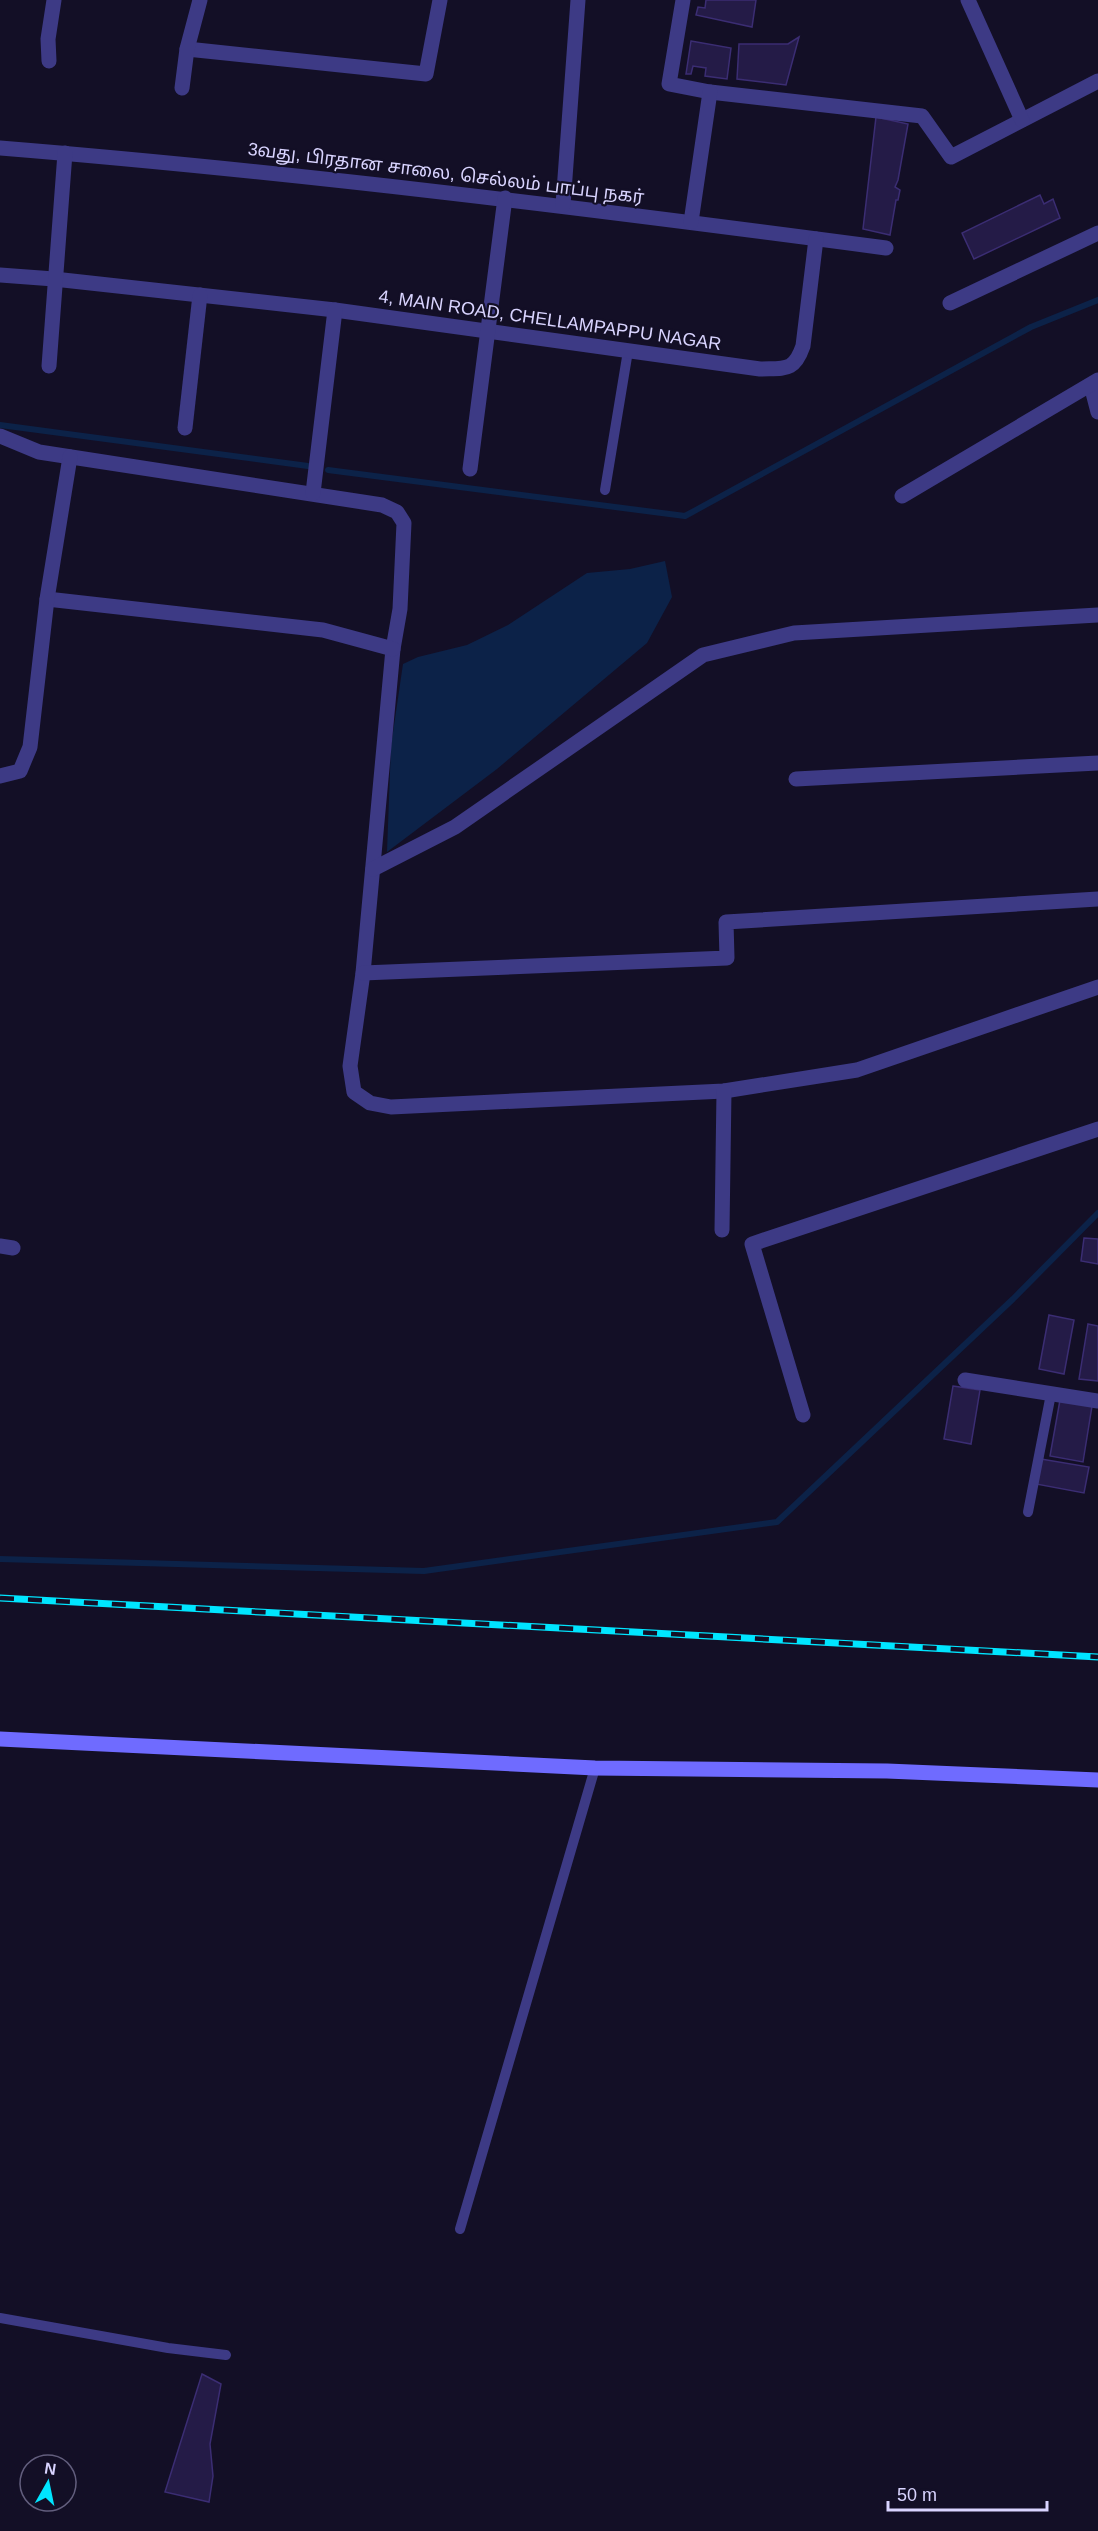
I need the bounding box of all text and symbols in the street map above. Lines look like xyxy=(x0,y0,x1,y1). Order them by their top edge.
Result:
street label: 3வது, பிரதான சாலை, செல்லம் பாப்பு நகர் xyxy=(246,139,646,209)
street label: 4, MAIN ROAD, CHELLAMPAPPU NAGAR xyxy=(377,286,723,354)
north arrow xyxy=(18,2453,78,2513)
text: N xyxy=(43,2459,57,2478)
scale bar xyxy=(888,2474,1047,2512)
text: 50 m xyxy=(897,2485,937,2505)

